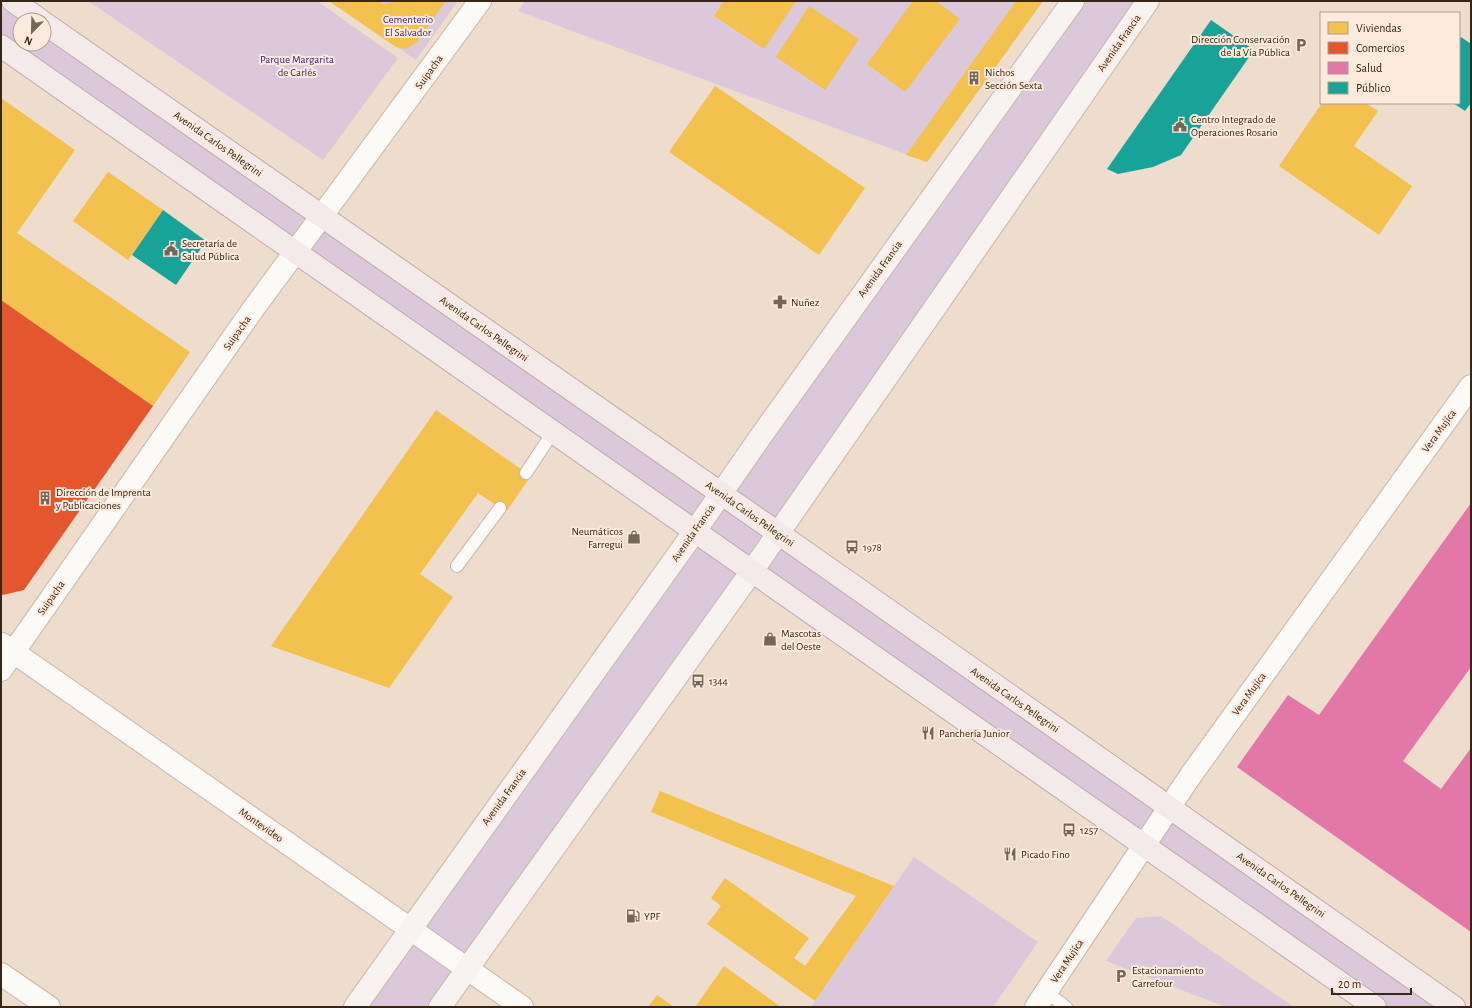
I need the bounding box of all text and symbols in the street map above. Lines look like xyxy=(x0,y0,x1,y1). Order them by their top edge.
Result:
north arrow xyxy=(12,12,52,52)
street label: Avenida Francia xyxy=(1095,12,1143,74)
legend xyxy=(1320,12,1460,104)
park label: Cementerio El Salvador xyxy=(383,14,433,38)
text: Viviendas xyxy=(1356,22,1402,34)
text: N xyxy=(23,34,34,47)
place label: Dirección Conservación de la Via Pública xyxy=(1191,34,1290,58)
parking icon: Dirección Conservación de la Via Pública xyxy=(1293,37,1309,53)
text: Comercios xyxy=(1356,42,1405,54)
street label: Suipacha xyxy=(413,53,445,91)
park label: Parque Margarita de Carlés xyxy=(260,54,334,78)
text: Salud xyxy=(1356,62,1382,74)
place label: Nichos Sección Sexta xyxy=(985,67,1042,91)
building icon: Nichos Sección Sexta xyxy=(966,70,982,86)
text: Público xyxy=(1356,82,1391,94)
street label: Avenida Carlos Pellegrini xyxy=(172,109,264,179)
place label: Centro Integrado de Operaciones Rosario xyxy=(1191,114,1278,138)
public building icon: Centro Integrado de Operaciones Rosario xyxy=(1172,117,1188,133)
place label: Secretaría de Salud Pública xyxy=(182,238,239,262)
street label: Avenida Francia xyxy=(856,239,904,299)
public building icon: Secretaría de Salud Pública xyxy=(163,241,179,257)
street label: Avenida Carlos Pellegrini xyxy=(438,294,530,364)
pharmacy icon: Nuñez xyxy=(772,294,788,310)
place label: Nuñez xyxy=(791,297,820,308)
street label: Suipacha xyxy=(221,314,253,352)
street label: Vera Mujíca xyxy=(1420,408,1458,454)
street label: Avenida Carlos Pellegrini xyxy=(704,479,796,549)
place label: Dirección de Imprenta y Publicaciones xyxy=(55,487,151,511)
building icon: Dirección de Imprenta y Publicaciones xyxy=(37,490,53,506)
street label: Avenida Francia xyxy=(669,502,717,564)
place label: Neumáticos Farregui xyxy=(571,526,623,550)
shop icon: Neumáticos Farregui xyxy=(626,529,642,545)
bus stop icon: 1978 xyxy=(844,539,860,555)
place label: 1978 xyxy=(863,542,882,553)
street label: Suipacha xyxy=(35,579,67,617)
place label: Mascotas del Oeste xyxy=(781,628,821,652)
shop icon: Mascotas del Oeste xyxy=(762,631,778,647)
street label: Avenida Carlos Pellegrini xyxy=(969,665,1061,735)
street label: Vera Mujíca xyxy=(1230,671,1268,717)
bus stop icon: 1344 xyxy=(690,673,706,689)
place label: 1344 xyxy=(709,676,728,687)
restaurant icon: Panchería Junior xyxy=(920,725,936,741)
place label: Panchería Junior xyxy=(939,728,1010,739)
street label: Avenida Francia xyxy=(480,767,528,827)
street label: Montevideo xyxy=(237,806,285,844)
bus stop icon: 1257 xyxy=(1061,822,1077,838)
place label: 1257 xyxy=(1080,825,1098,836)
restaurant icon: Picado Fino xyxy=(1002,846,1018,862)
place label: Picado Fino xyxy=(1021,849,1070,860)
street label: Avenida Carlos Pellegrini xyxy=(1235,850,1327,920)
fuel station icon: YPF xyxy=(625,908,641,924)
place label: YPF xyxy=(644,911,661,922)
street label: Vera Mujíca xyxy=(1048,937,1086,985)
place label: Estacionamiento Carrefour xyxy=(1132,965,1204,989)
parking icon: Estacionamiento Carrefour xyxy=(1113,968,1129,984)
scale bar xyxy=(1332,970,1411,996)
text: 20 m xyxy=(1338,978,1361,990)

